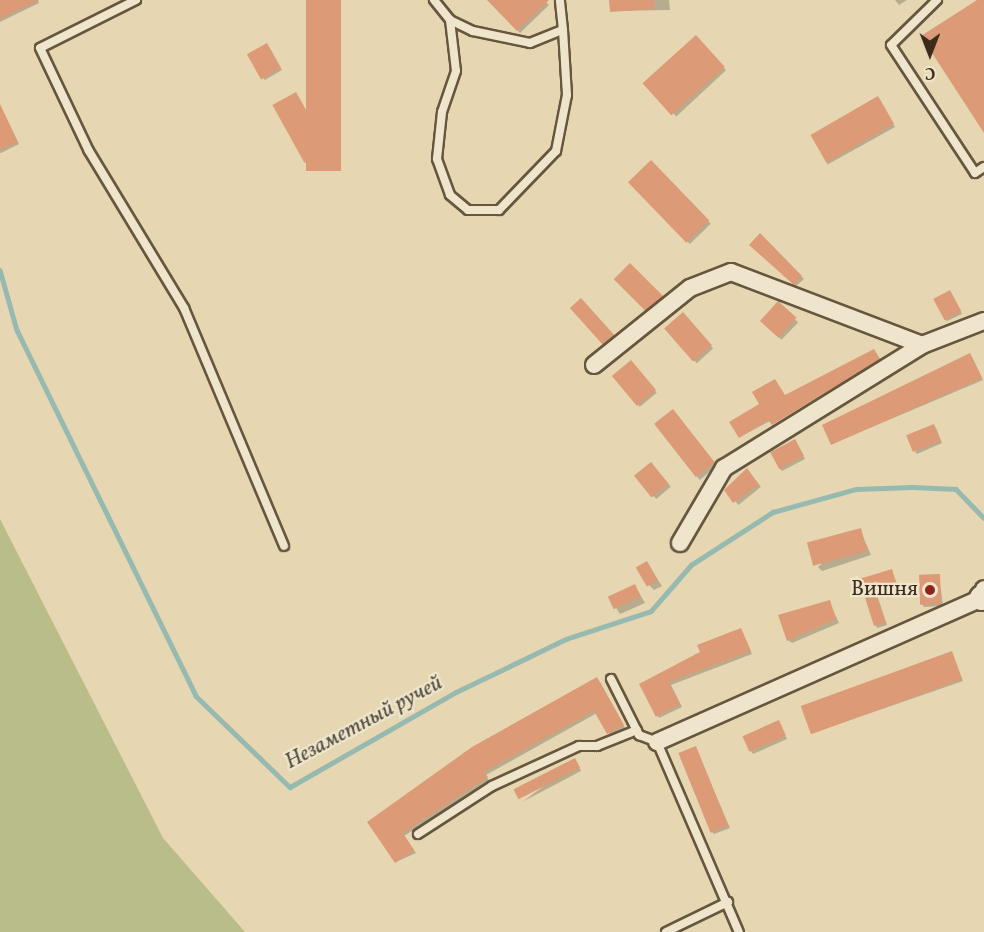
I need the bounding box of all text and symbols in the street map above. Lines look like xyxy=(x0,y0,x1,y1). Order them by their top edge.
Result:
north arrow xyxy=(900,24,960,84)
text: С xyxy=(925,61,935,83)
place label: Вишня xyxy=(851,577,918,603)
marker: Вишня xyxy=(923,583,937,597)
water label: Незаметный ручей xyxy=(281,670,447,776)

